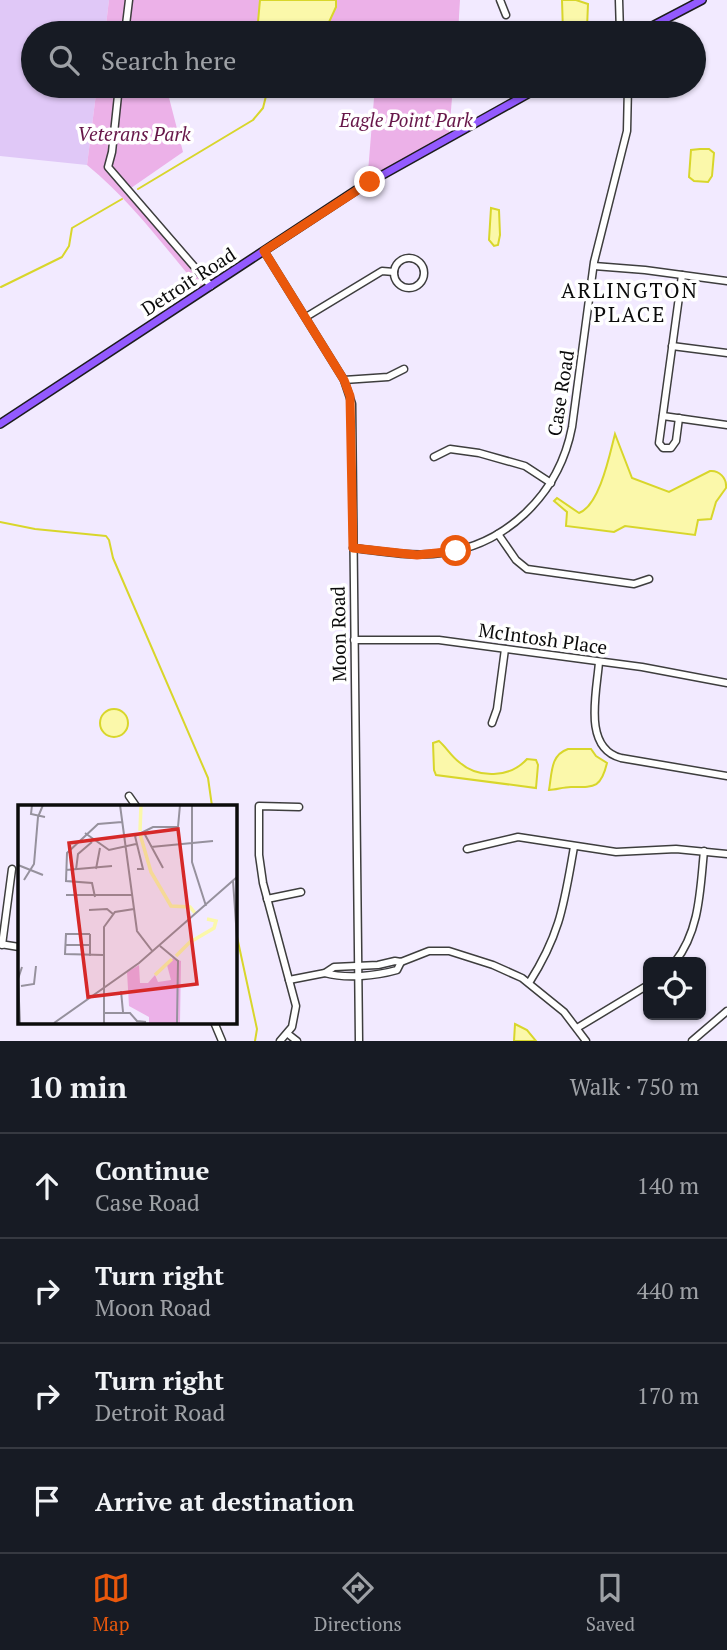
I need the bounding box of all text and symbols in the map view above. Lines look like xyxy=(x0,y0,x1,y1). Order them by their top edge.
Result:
search box xyxy=(21,21,706,98)
icon: search xyxy=(45,41,83,79)
text: Search here xyxy=(101,43,236,77)
park label: Eagle Point Park xyxy=(338,107,474,132)
park label: Veterans Park xyxy=(77,121,192,146)
route end xyxy=(354,166,385,197)
street label: Detroit Road xyxy=(136,241,240,321)
district label: ARLINGTON PLACE xyxy=(561,276,699,328)
street label: Case Road xyxy=(541,348,579,438)
route start xyxy=(440,535,471,566)
street label: Moon Road xyxy=(325,585,351,682)
street label: McIntosh Place xyxy=(477,617,609,659)
inset map xyxy=(18,805,236,1024)
map controls xyxy=(643,957,706,1020)
button: locate xyxy=(643,957,706,1020)
text: 10 min xyxy=(28,1067,127,1107)
text: Walk · 750 m xyxy=(570,1071,699,1102)
text: Continue xyxy=(95,1153,209,1187)
icon: ahead xyxy=(28,1167,66,1205)
text: 140 m xyxy=(637,1170,699,1201)
text: Case Road xyxy=(95,1187,200,1218)
text: Turn right xyxy=(95,1258,224,1292)
icon: right xyxy=(28,1272,66,1310)
text: 440 m xyxy=(637,1275,699,1306)
text: Moon Road xyxy=(95,1292,211,1323)
text: Turn right xyxy=(95,1363,224,1397)
icon: right xyxy=(28,1377,66,1415)
text: 170 m xyxy=(637,1380,699,1411)
text: Detroit Road xyxy=(95,1397,225,1428)
icon: arrive xyxy=(28,1482,66,1520)
text: Arrive at destination xyxy=(95,1484,354,1518)
tab: Map xyxy=(92,1569,130,1636)
tab: Directions xyxy=(314,1569,402,1636)
tab: Saved xyxy=(586,1569,635,1636)

